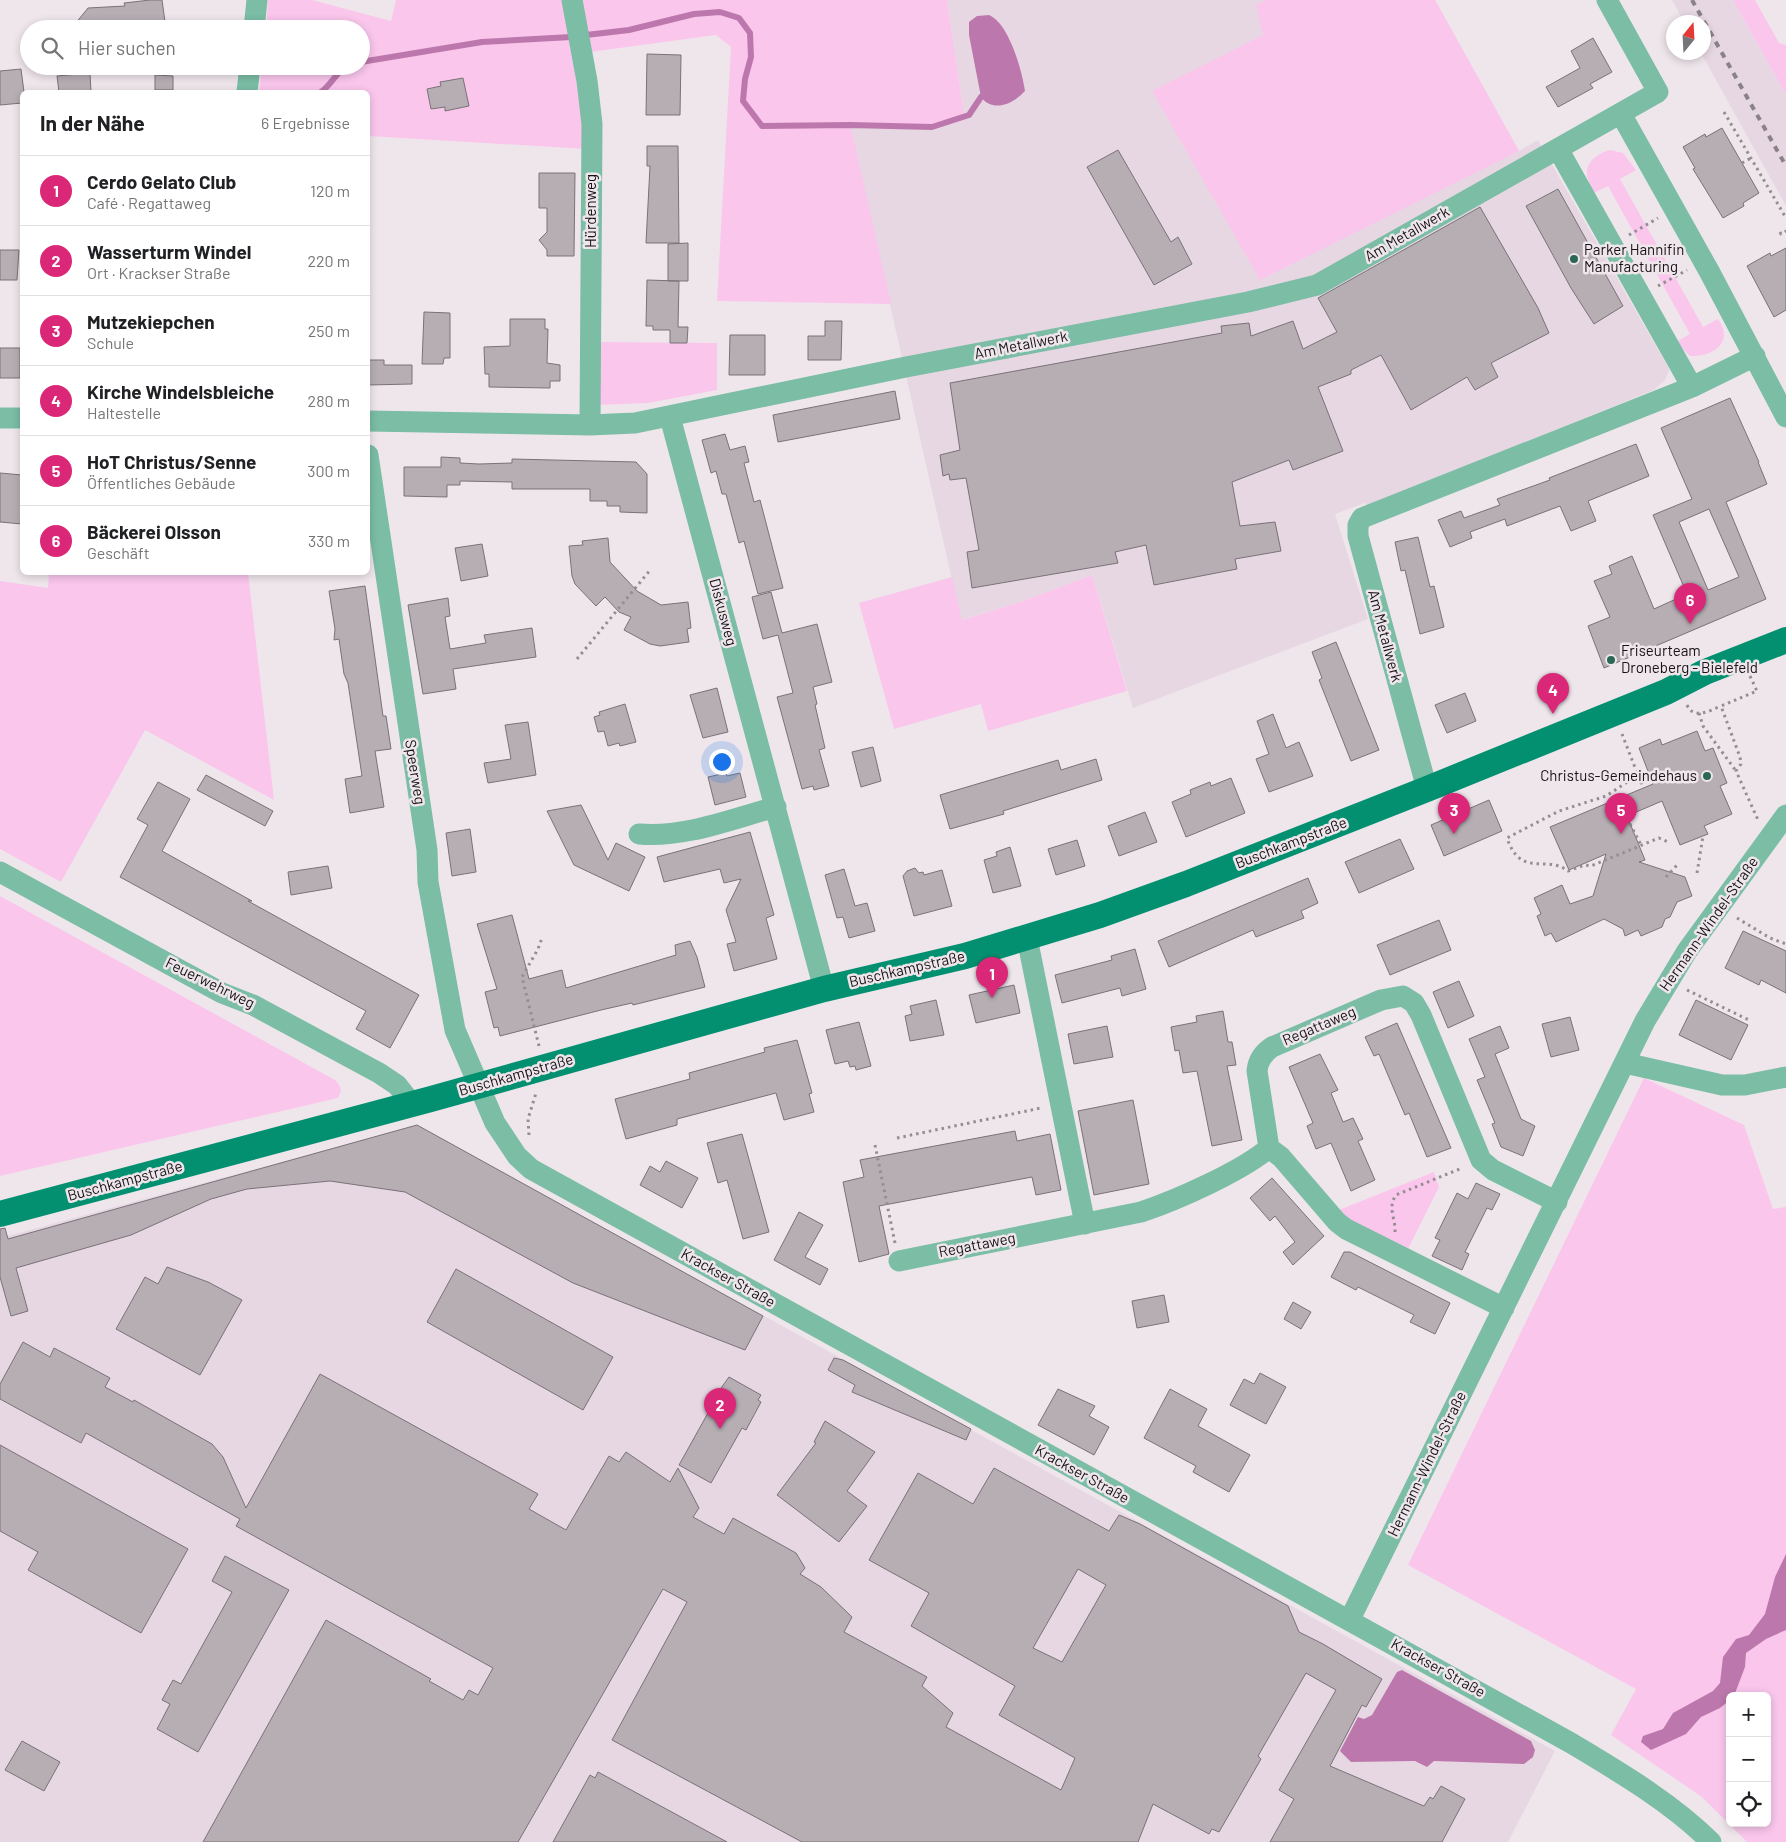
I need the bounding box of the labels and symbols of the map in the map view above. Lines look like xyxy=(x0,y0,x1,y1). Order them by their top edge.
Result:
north arrow xyxy=(1666,15,1711,60)
street label: Hürdenweg xyxy=(581,174,599,248)
street label: Am Metallwerk xyxy=(1361,201,1452,265)
place label: Parker Hannifin Manufacturing xyxy=(1584,240,1684,275)
marker: Parker Hannifin Manufacturing xyxy=(1568,253,1580,265)
street label: Am Metallwerk xyxy=(973,326,1069,362)
street label: Diskusweg xyxy=(706,576,742,647)
pin: 6 xyxy=(1674,583,1706,624)
street label: Am Metallwerk xyxy=(1365,588,1407,684)
place label: Friseurteam Droneberg - Bielefeld xyxy=(1621,641,1758,676)
marker: Friseurteam Droneberg - Bielefeld xyxy=(1605,654,1617,666)
pin: 4 xyxy=(1537,673,1569,714)
street label: Speerweg xyxy=(402,738,430,806)
your location xyxy=(709,749,735,775)
place label: Christus-Gemeindehaus xyxy=(1540,766,1697,784)
marker: Christus-Gemeindehaus xyxy=(1701,770,1713,782)
pin: 3 xyxy=(1438,793,1470,834)
pin: 5 xyxy=(1605,793,1637,834)
street label: Buschkampstraße xyxy=(1232,812,1349,872)
street label: Hermann-Windel-Straße xyxy=(1655,853,1761,994)
street label: Buschkampstraße xyxy=(847,946,966,990)
street label: Feuerwehrweg xyxy=(163,953,258,1011)
pin: 1 xyxy=(976,957,1008,998)
street label: Regattaweg xyxy=(1279,1002,1358,1049)
street label: Buschkampstraße xyxy=(456,1049,575,1099)
street label: Buschkampstraße xyxy=(65,1156,184,1204)
street label: Regattaweg xyxy=(937,1228,1017,1260)
street label: Krackser Straße xyxy=(678,1244,779,1310)
pin: 2 xyxy=(704,1388,736,1429)
street label: Hermann-Windel-Straße xyxy=(1383,1388,1469,1539)
street label: Krackser Straße xyxy=(1032,1440,1133,1506)
street label: Krackser Straße xyxy=(1388,1634,1489,1700)

